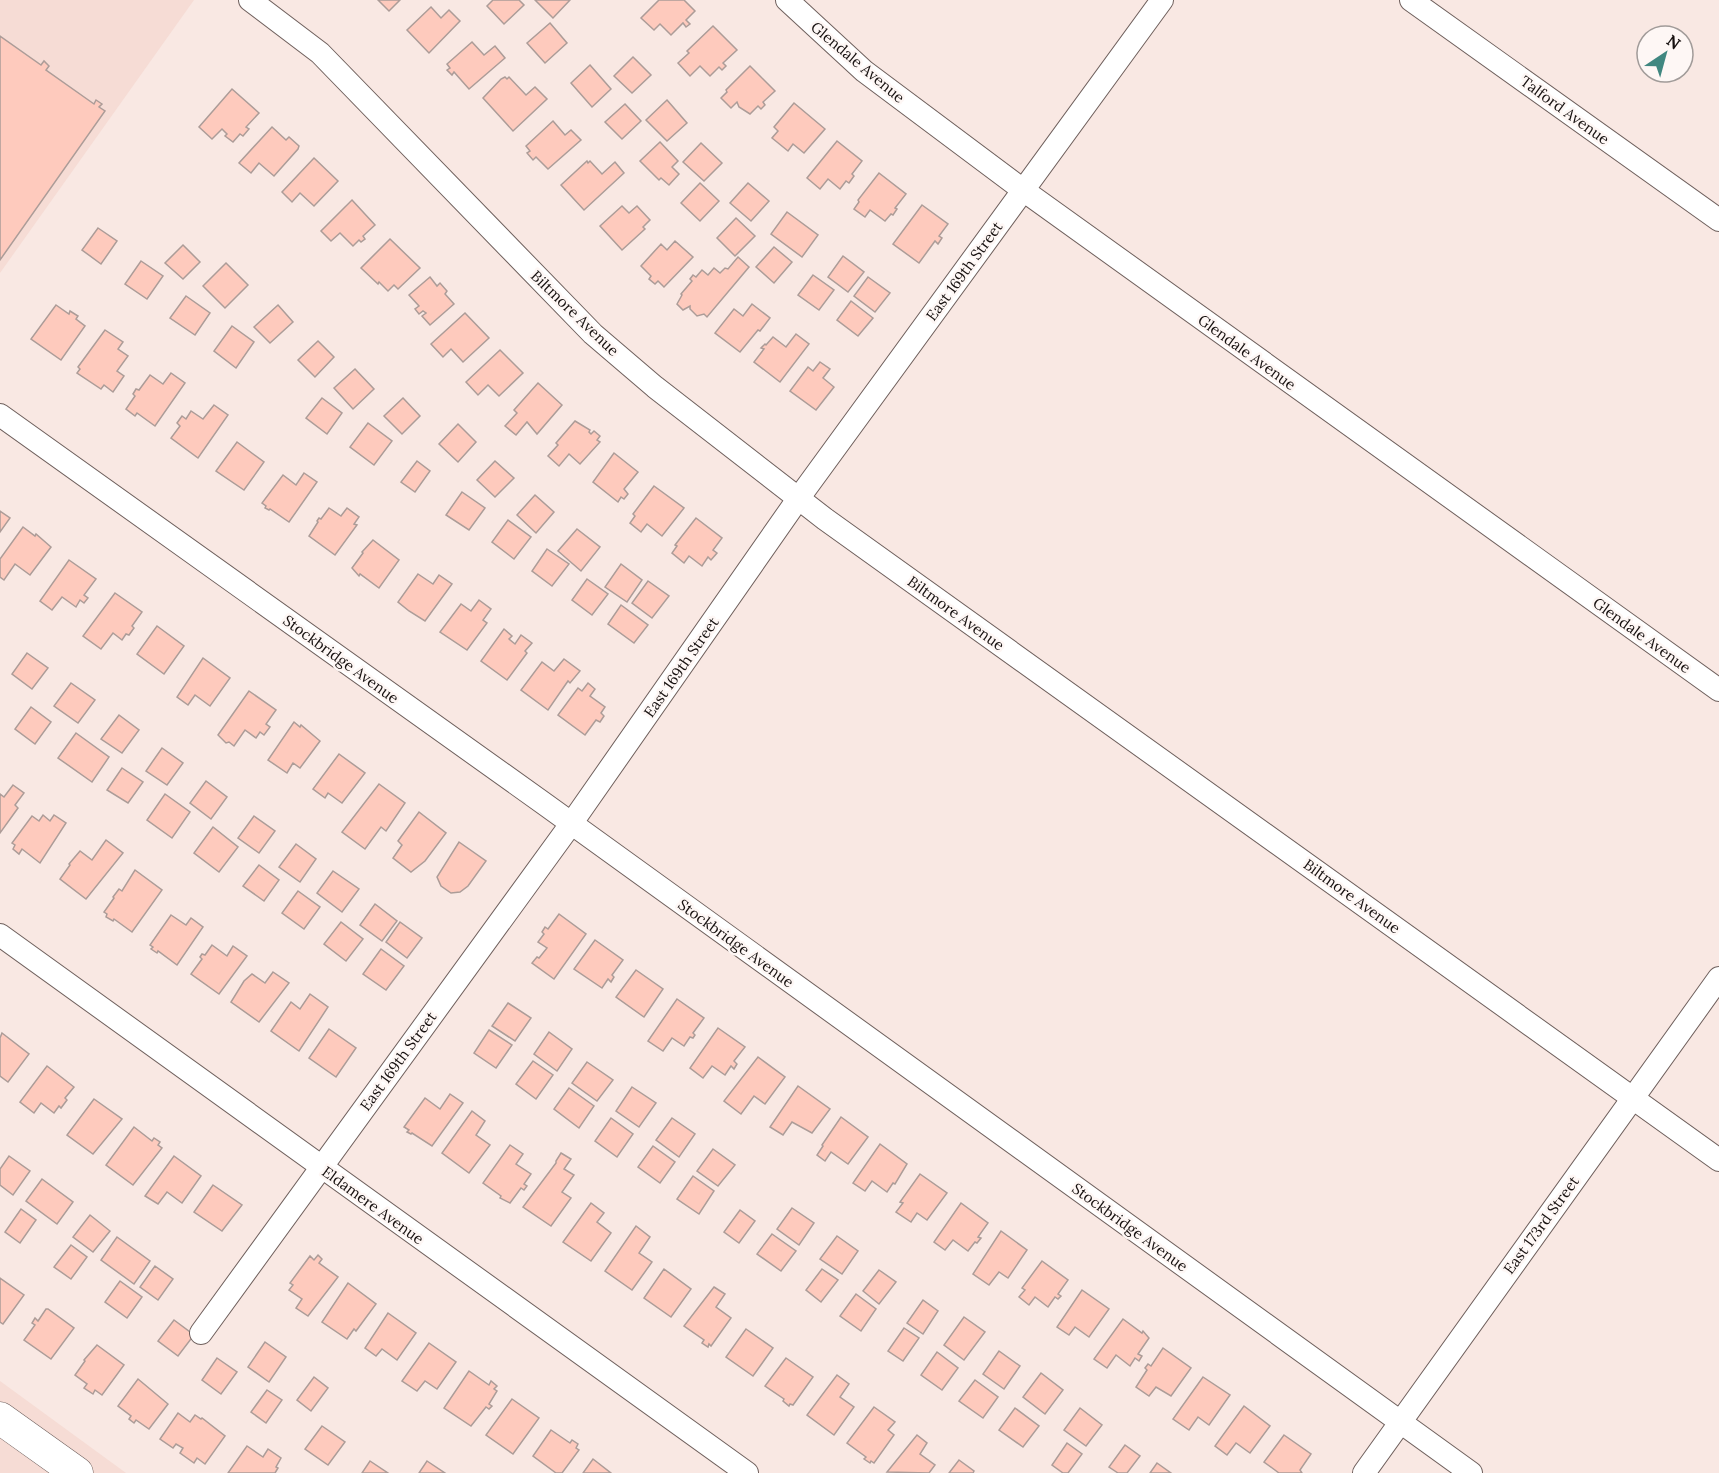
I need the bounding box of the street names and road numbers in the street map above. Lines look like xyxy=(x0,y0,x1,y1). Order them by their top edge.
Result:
street label: Glendale Avenue xyxy=(807,17,909,107)
street label: Talford Avenue xyxy=(1517,71,1613,149)
street label: East 169th Street xyxy=(922,218,1006,324)
street label: Biltmore Avenue xyxy=(527,266,623,360)
street label: Glendale Avenue xyxy=(1194,310,1300,394)
street label: Biltmore Avenue xyxy=(904,572,1008,654)
street label: Glendale Avenue xyxy=(1589,593,1695,677)
street label: Stockbridge Avenue xyxy=(279,611,403,707)
street label: East 169th Street xyxy=(639,613,723,721)
street label: Biltmore Avenue xyxy=(1300,855,1404,937)
street label: Stockbridge Avenue xyxy=(674,895,798,991)
street label: East 169th Street xyxy=(356,1008,440,1114)
street label: Eldamere Avenue xyxy=(318,1162,428,1248)
street label: East 173rd Street xyxy=(1499,1172,1583,1278)
street label: Stockbridge Avenue xyxy=(1068,1179,1192,1275)

